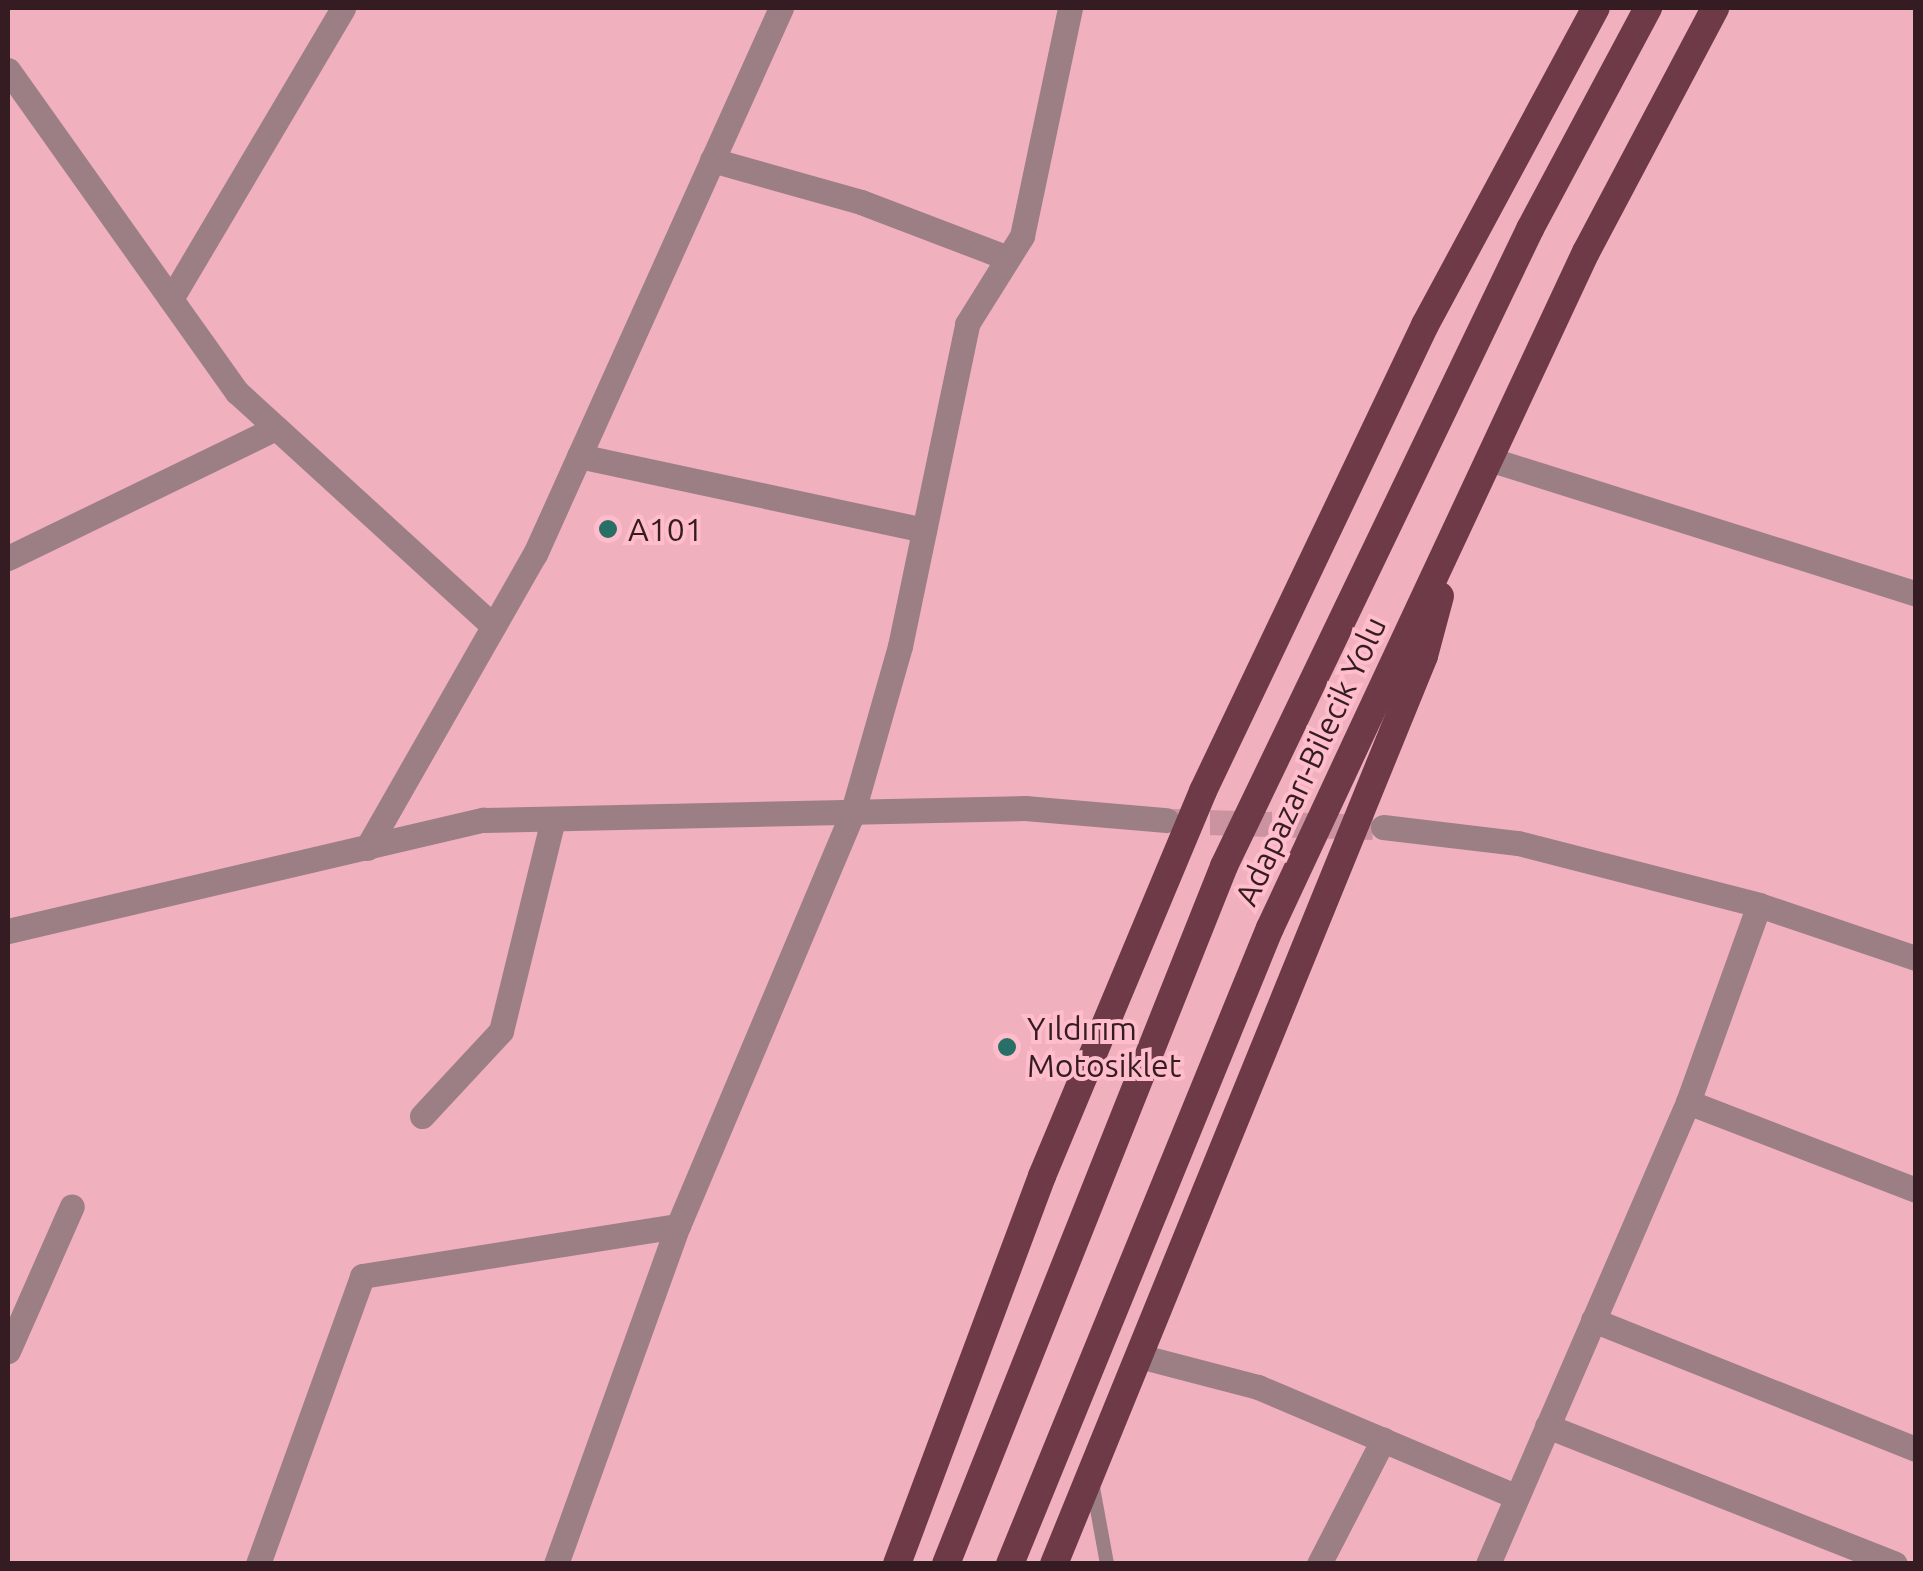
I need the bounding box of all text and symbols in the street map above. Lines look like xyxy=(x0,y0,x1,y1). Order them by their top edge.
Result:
place label: A101 xyxy=(628,510,703,548)
marker: A101 xyxy=(597,518,619,540)
street label: Adapazarı-Bilecik Yolu xyxy=(1226,611,1394,911)
place label: Yıldırım Motosiklet xyxy=(1027,1010,1181,1085)
marker: Yıldırım Motosiklet xyxy=(996,1036,1018,1058)

